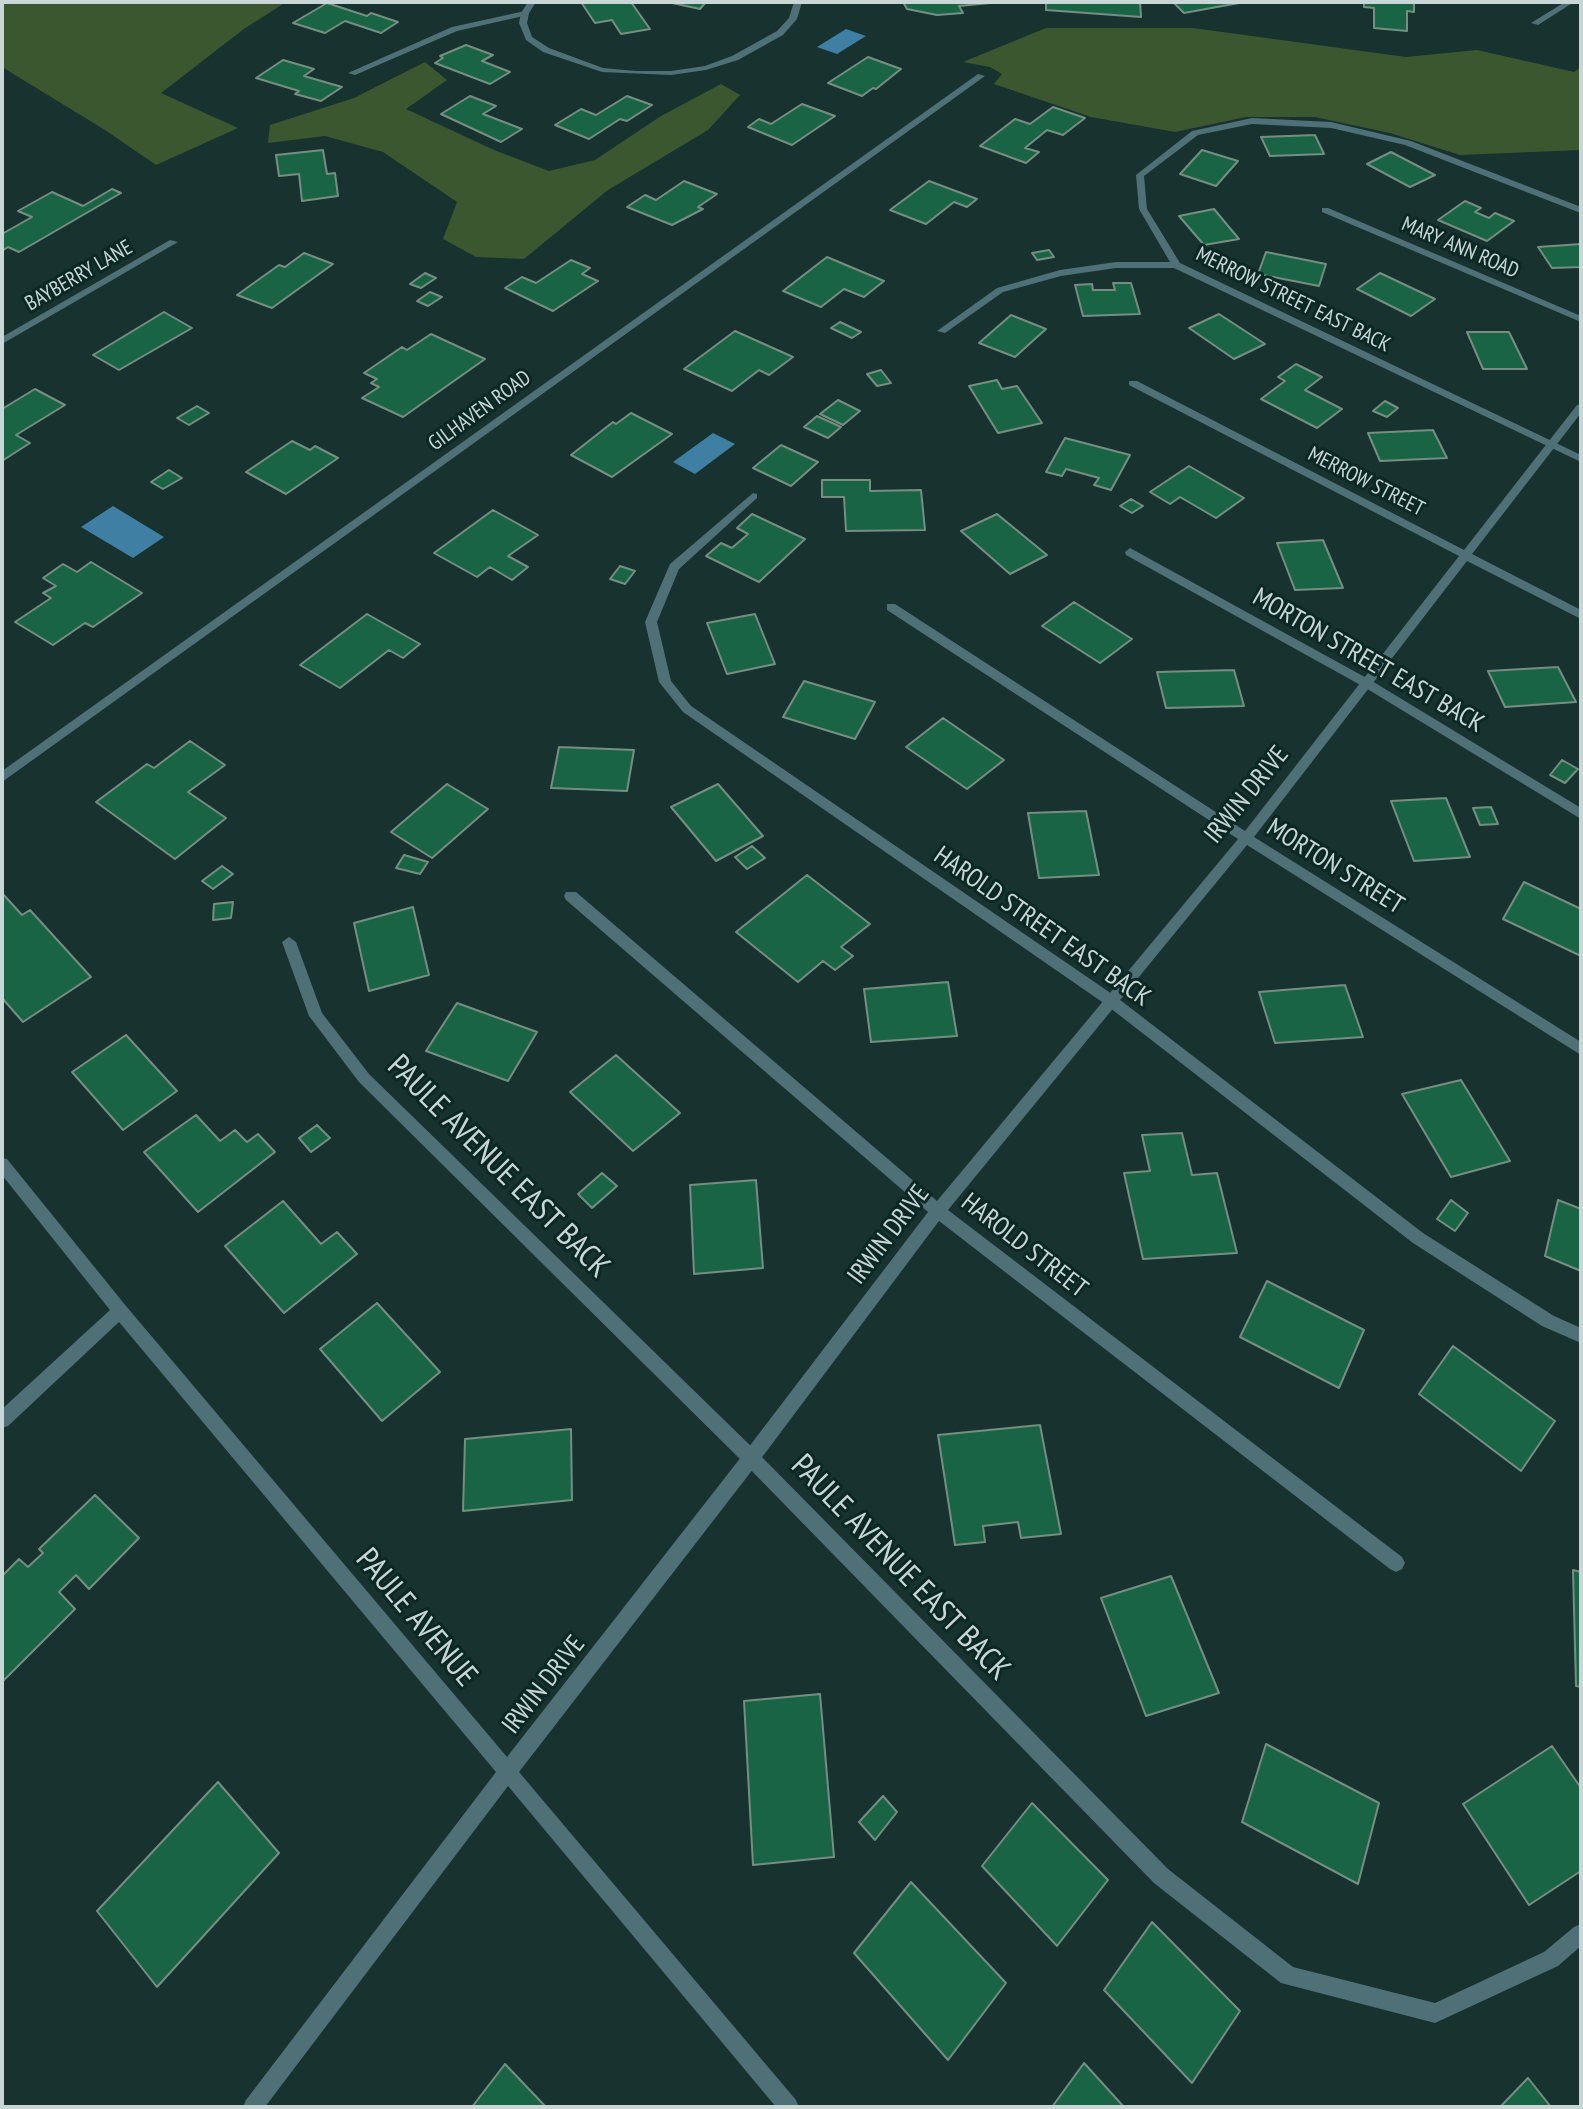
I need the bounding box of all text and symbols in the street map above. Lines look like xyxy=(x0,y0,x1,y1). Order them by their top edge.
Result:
street label: MARY ANN ROAD xyxy=(1398,212,1522,284)
street label: BAYBERRY LANE xyxy=(21,235,137,317)
street label: MERROW STREET EAST BACK xyxy=(1192,242,1394,358)
street label: GILHAVEN ROAD xyxy=(424,365,536,457)
street label: MERROW STREET xyxy=(1303,442,1429,522)
street label: MORTON STREET EAST BACK xyxy=(1247,582,1489,740)
street label: IRWIN DRIVE xyxy=(1198,740,1296,850)
street label: MORTON STREET xyxy=(1261,813,1409,921)
street label: HAROLD STREET EAST BACK xyxy=(928,840,1156,1014)
street label: PAULE AVENUE EAST BACK xyxy=(379,1048,617,1286)
street label: IRWIN DRIVE xyxy=(842,1179,936,1291)
street label: HAROLD STREET xyxy=(955,1187,1093,1305)
street label: PAULE AVENUE EAST BACK xyxy=(782,1447,1018,1689)
street label: PAULE AVENUE xyxy=(347,1541,485,1695)
street label: IRWIN DRIVE xyxy=(496,1630,592,1740)

